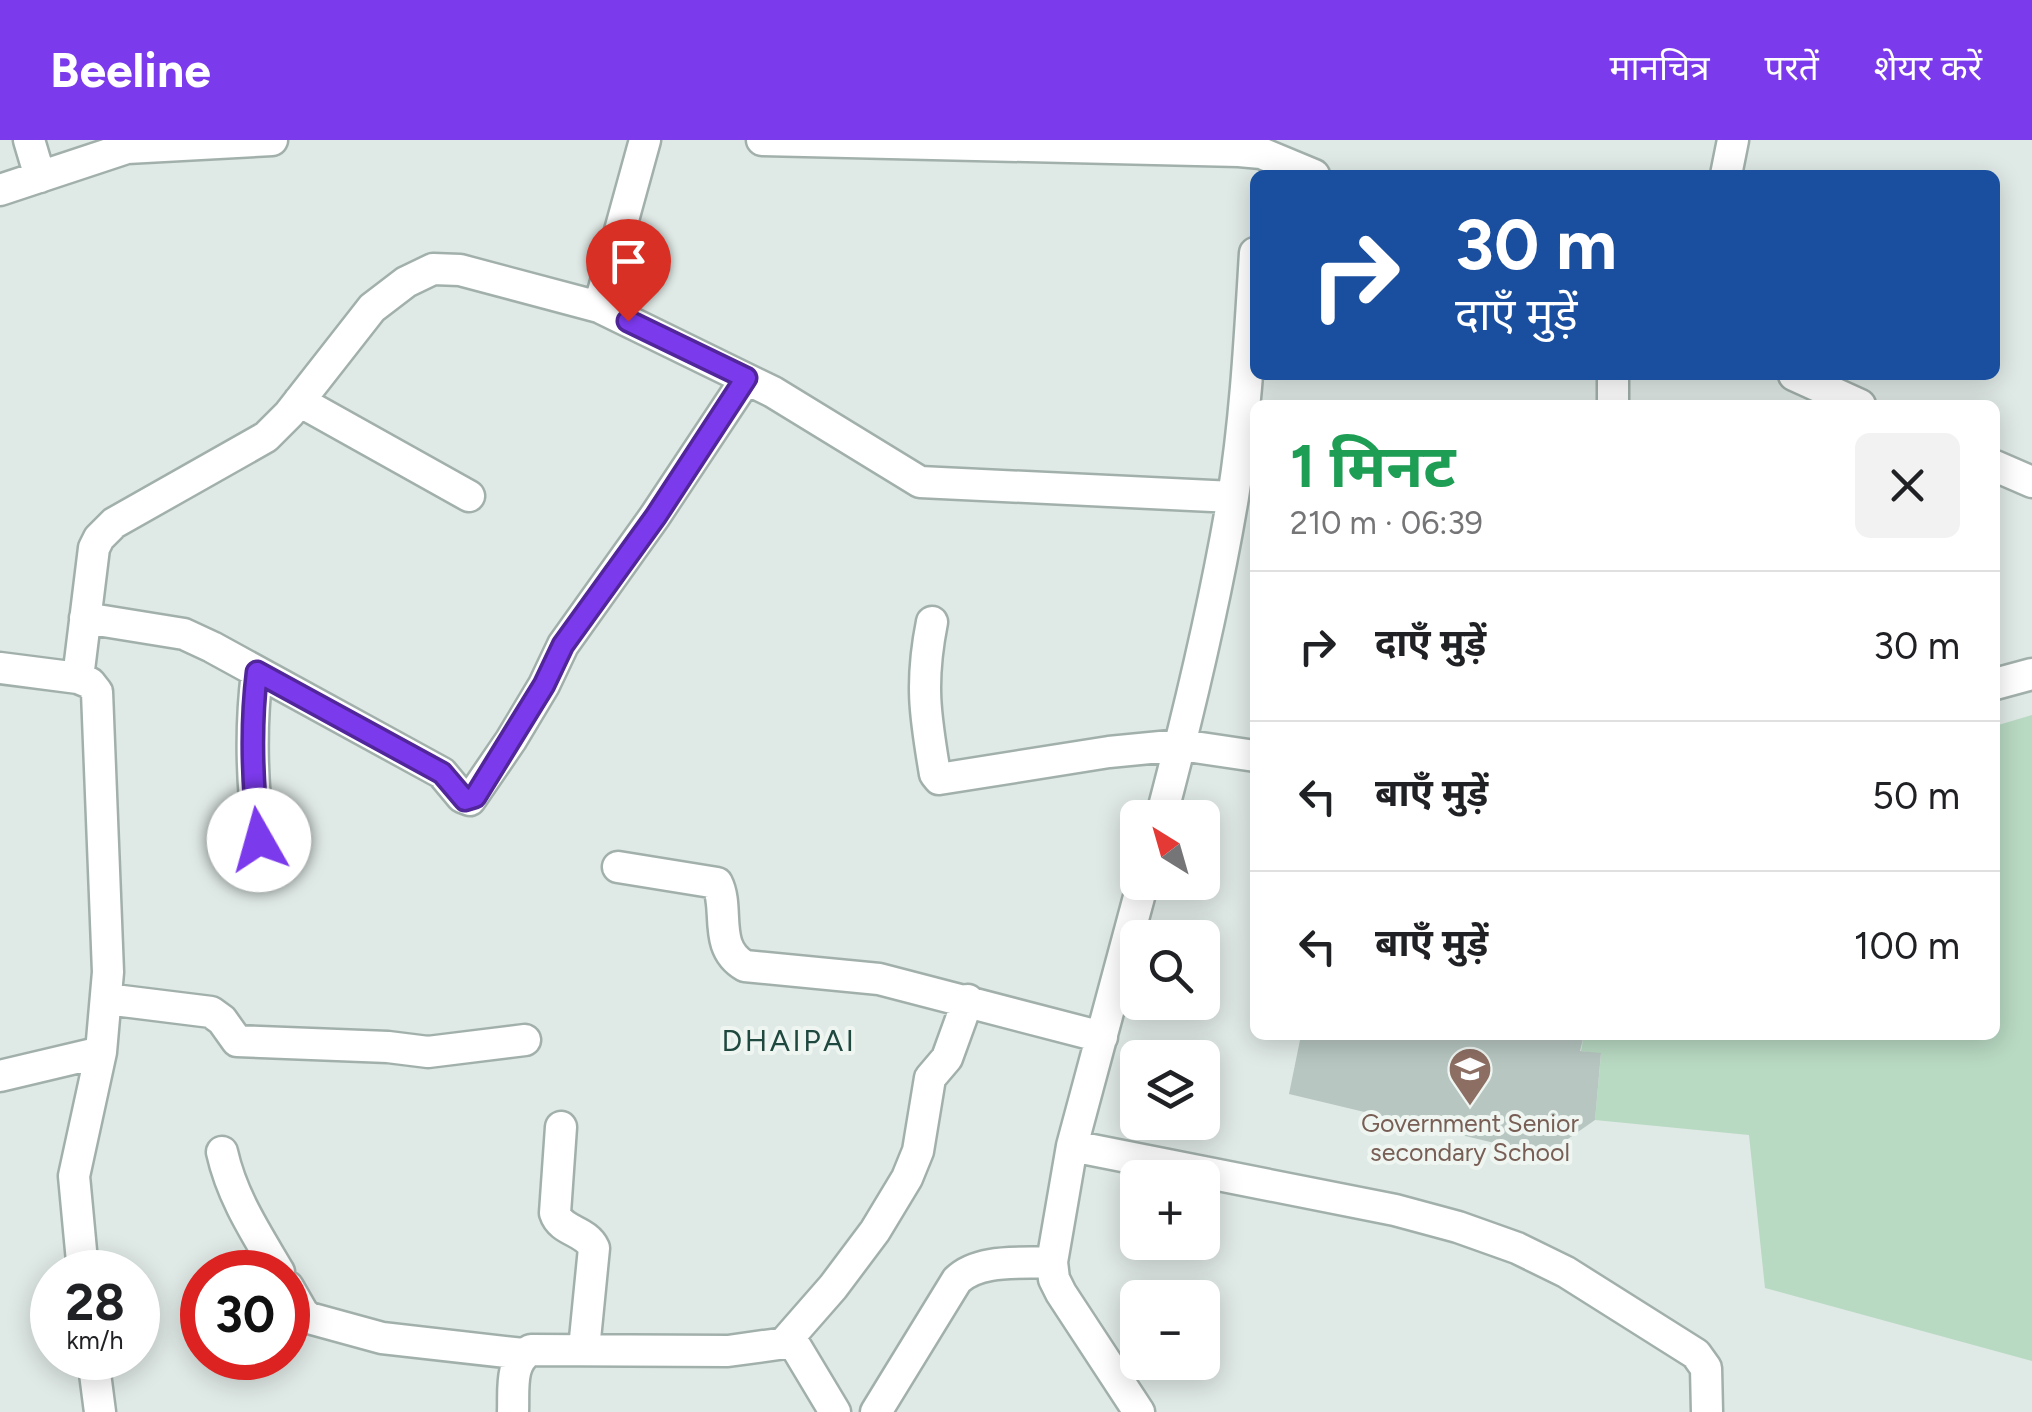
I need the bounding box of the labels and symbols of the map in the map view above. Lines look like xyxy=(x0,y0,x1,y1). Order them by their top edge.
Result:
pin xyxy=(586,219,671,322)
position arrow xyxy=(207,788,311,892)
north arrow xyxy=(1120,800,1220,900)
district label: DHAIPAI xyxy=(722,1022,856,1059)
school or university icon: Government Senior secondary School xyxy=(1447,1046,1493,1107)
place label: Government Senior secondary School xyxy=(1361,1108,1580,1167)
speed limit sign: 30 xyxy=(180,1250,310,1380)

